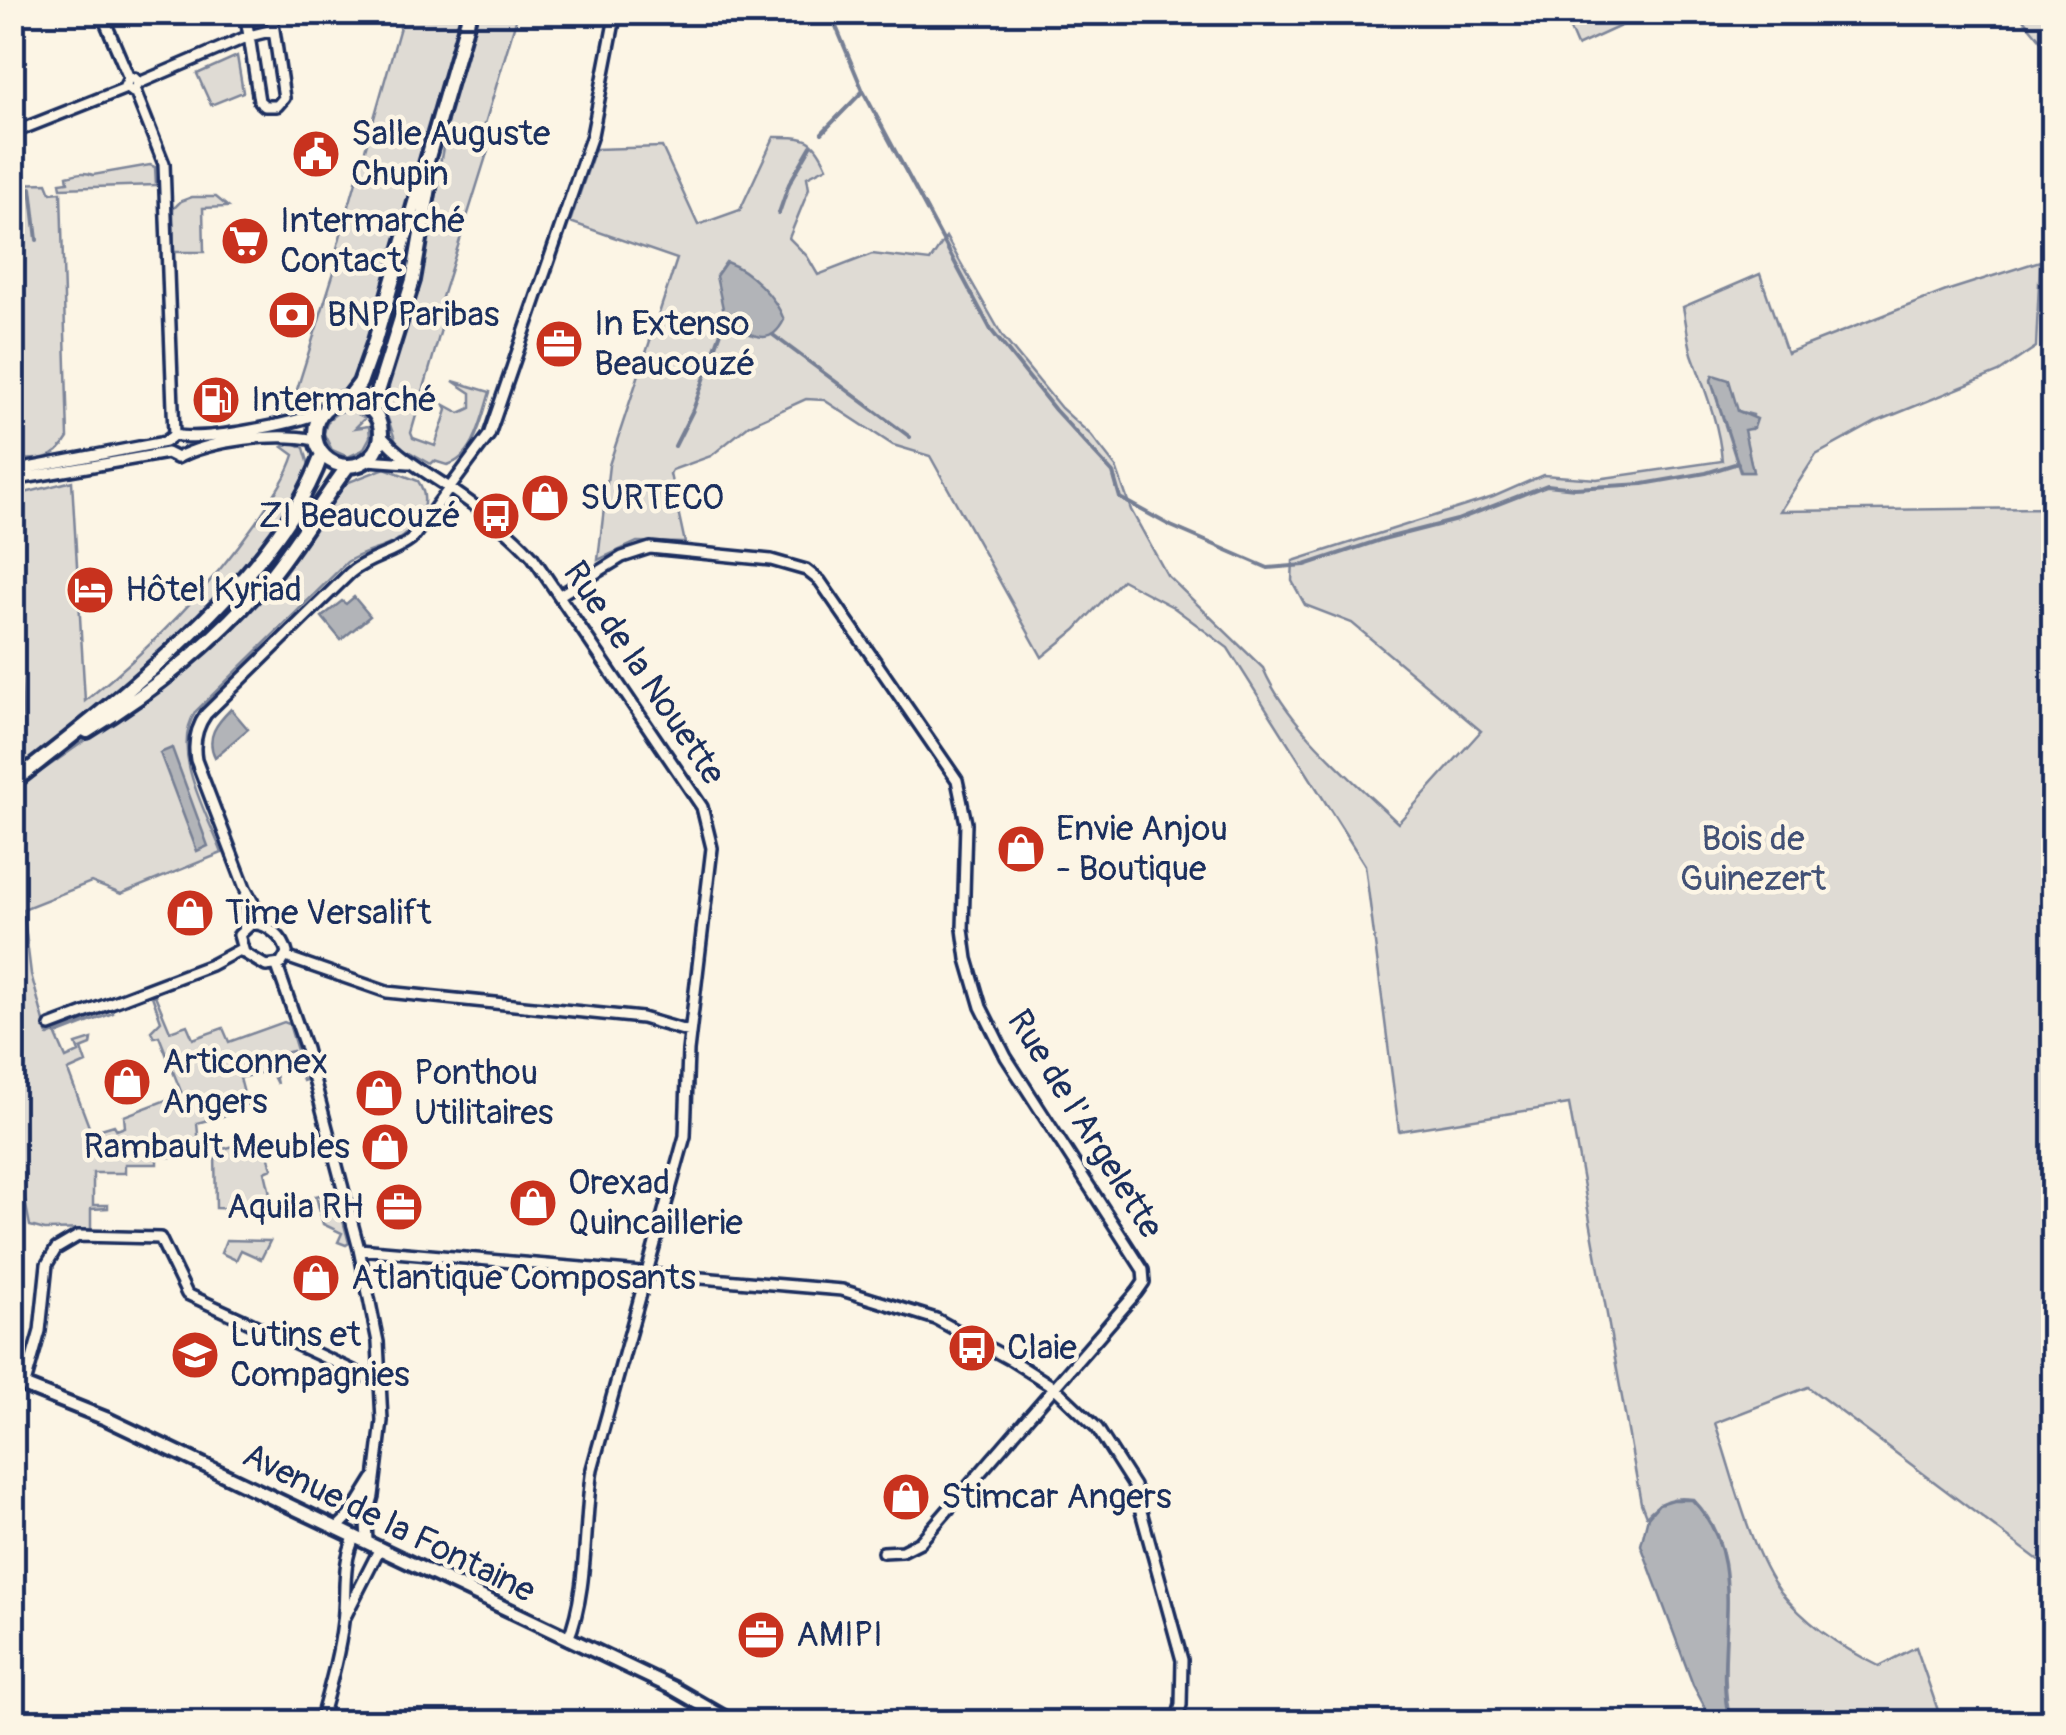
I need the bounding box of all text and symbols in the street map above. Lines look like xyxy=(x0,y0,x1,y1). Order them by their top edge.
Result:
place label: Salle Auguste Chupin xyxy=(351,112,550,196)
public building icon: Salle Auguste Chupin xyxy=(290,128,342,180)
place label: Intermarché Contact xyxy=(280,199,466,283)
supermarket icon: Intermarché Contact xyxy=(219,215,271,267)
bank icon: BNP Paribas xyxy=(266,289,318,341)
place label: BNP Paribas xyxy=(327,293,500,337)
place label: In Extenso Beaucouzé xyxy=(594,302,755,386)
office icon: In Extenso Beaucouzé xyxy=(533,318,585,370)
fuel station icon: Intermarché xyxy=(190,374,242,426)
place label: Intermarché xyxy=(251,378,437,422)
shop icon: SURTECO xyxy=(519,472,571,524)
place label: SURTECO xyxy=(580,476,724,520)
bus stop icon: ZI Beaucouzé xyxy=(470,490,522,542)
place label: ZI Beaucouzé xyxy=(258,494,461,538)
street label: Rue de la Nouette xyxy=(553,553,735,793)
hotel icon: Hôtel Kyriad xyxy=(64,564,116,616)
place label: Hôtel Kyriad xyxy=(125,568,302,612)
place label: Envie Anjou - Boutique xyxy=(1056,807,1228,891)
park label: Bois de Guinezert xyxy=(1680,817,1827,901)
shop icon: Envie Anjou - Boutique xyxy=(995,823,1047,875)
shop icon: Time Versalift xyxy=(164,887,216,939)
place label: Time Versalift xyxy=(225,891,432,935)
street label: Rue de l'Argelette xyxy=(997,1001,1173,1247)
place label: Articonnex Angers xyxy=(162,1040,328,1124)
place label: Ponthou Utilitaires xyxy=(414,1051,554,1135)
shop icon: Articonnex Angers xyxy=(101,1056,153,1108)
shop icon: Ponthou Utilitaires xyxy=(353,1067,405,1119)
shop icon: Rambault Meubles xyxy=(359,1121,411,1173)
place label: Rambault Meubles xyxy=(84,1125,350,1169)
place label: Orexad Quincaillerie xyxy=(568,1161,743,1245)
shop icon: Orexad Quincaillerie xyxy=(507,1177,559,1229)
office icon: Aquila RH xyxy=(373,1181,425,1233)
place label: Aquila RH xyxy=(226,1185,364,1229)
shop icon: Atlantique Composants xyxy=(290,1252,342,1304)
place label: Atlantique Composants xyxy=(351,1256,696,1300)
place label: Lutins et Compagnies xyxy=(230,1313,410,1397)
bus stop icon: Claie xyxy=(946,1322,998,1374)
place label: Claie xyxy=(1007,1326,1077,1370)
school or university icon: Lutins et Compagnies xyxy=(169,1329,221,1381)
street label: Avenue de la Fontaine xyxy=(235,1433,543,1613)
shop icon: Stimcar Angers xyxy=(880,1471,932,1523)
place label: Stimcar Angers xyxy=(941,1475,1172,1519)
office icon: AMIPI xyxy=(735,1609,787,1661)
place label: AMIPI xyxy=(796,1613,883,1657)

